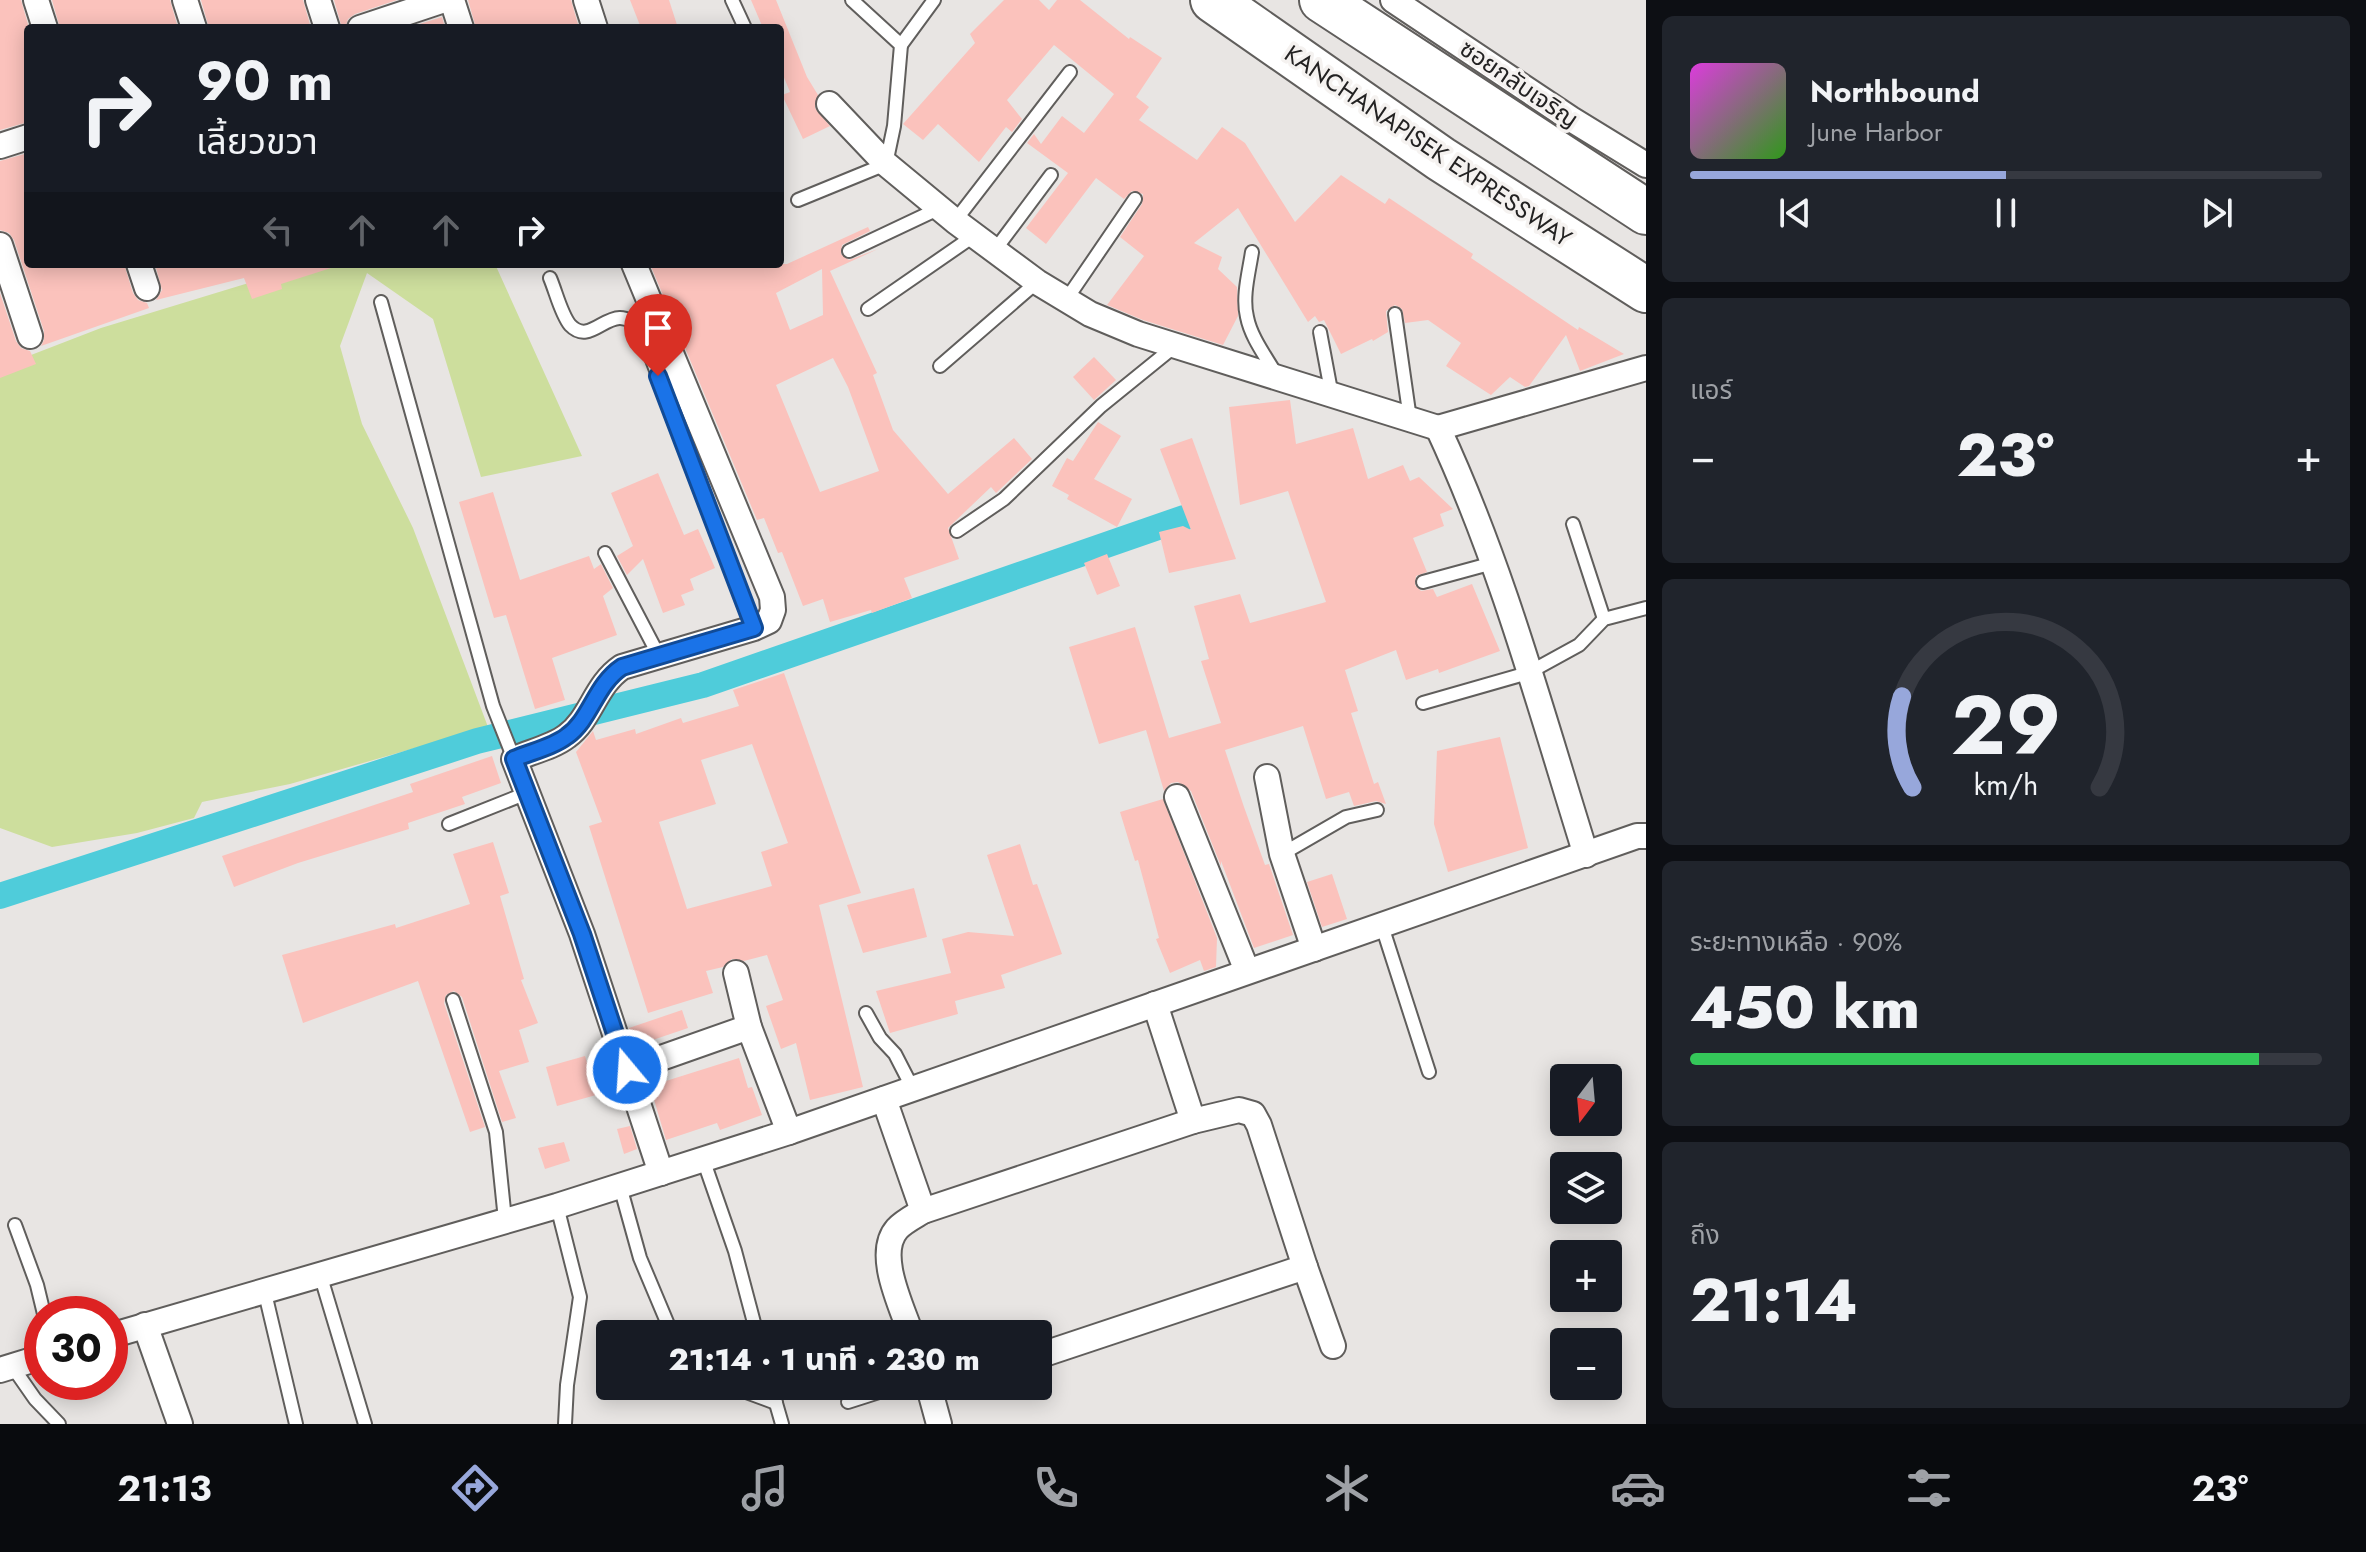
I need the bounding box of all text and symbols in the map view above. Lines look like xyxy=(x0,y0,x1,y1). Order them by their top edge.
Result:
street label: ซอยกลับเจริญ xyxy=(1453,31,1586,136)
street label: KANCHANAPISEK EXPRESSWAY xyxy=(1278,36,1579,255)
text: 90 m xyxy=(196,40,333,121)
icon: right xyxy=(64,56,168,160)
text: Northbound xyxy=(1810,70,1980,113)
text: June Harbor xyxy=(1810,113,1943,151)
text: เลี้ยวขวา xyxy=(196,115,318,167)
icon: previous xyxy=(1773,191,1817,235)
icon: pause xyxy=(1984,191,2028,235)
icon: next xyxy=(2195,191,2239,235)
icon: left xyxy=(256,208,300,252)
icon: ahead xyxy=(340,208,384,252)
icon: ahead xyxy=(424,208,468,252)
icon: right xyxy=(508,208,552,252)
pin xyxy=(624,294,692,376)
icon: arrive xyxy=(636,306,680,350)
text: แอร์ xyxy=(1690,371,1732,409)
text: 23° xyxy=(1957,412,2054,499)
text: − xyxy=(1690,424,1716,488)
text: + xyxy=(2295,424,2322,488)
text: 29 xyxy=(1951,665,2061,785)
text: km/h xyxy=(1974,764,2038,806)
text: ระยะทางเหลือ · 90% xyxy=(1690,923,1902,961)
text: 450 km xyxy=(1690,964,1920,1051)
position arrow xyxy=(585,1028,669,1112)
north arrow xyxy=(1550,1064,1622,1136)
map controls xyxy=(1550,1064,1622,1400)
button: layers xyxy=(1550,1152,1622,1224)
text: ถึง xyxy=(1690,1216,1720,1254)
button: + xyxy=(1550,1240,1622,1312)
text: 21:14 xyxy=(1690,1257,1858,1344)
speed limit sign: 30 xyxy=(24,1296,128,1400)
button: − xyxy=(1550,1328,1622,1400)
text: 21:14 · 1 นาที · 230 m xyxy=(668,1338,980,1381)
icon: directions xyxy=(447,1460,503,1516)
icon: music xyxy=(737,1460,793,1516)
icon: phone xyxy=(1028,1460,1084,1516)
icon: climate xyxy=(1319,1460,1375,1516)
icon: car xyxy=(1610,1460,1666,1516)
icon: filters xyxy=(1901,1460,1957,1516)
text: 21:13 xyxy=(117,1462,212,1514)
text: 23° xyxy=(2192,1462,2248,1514)

